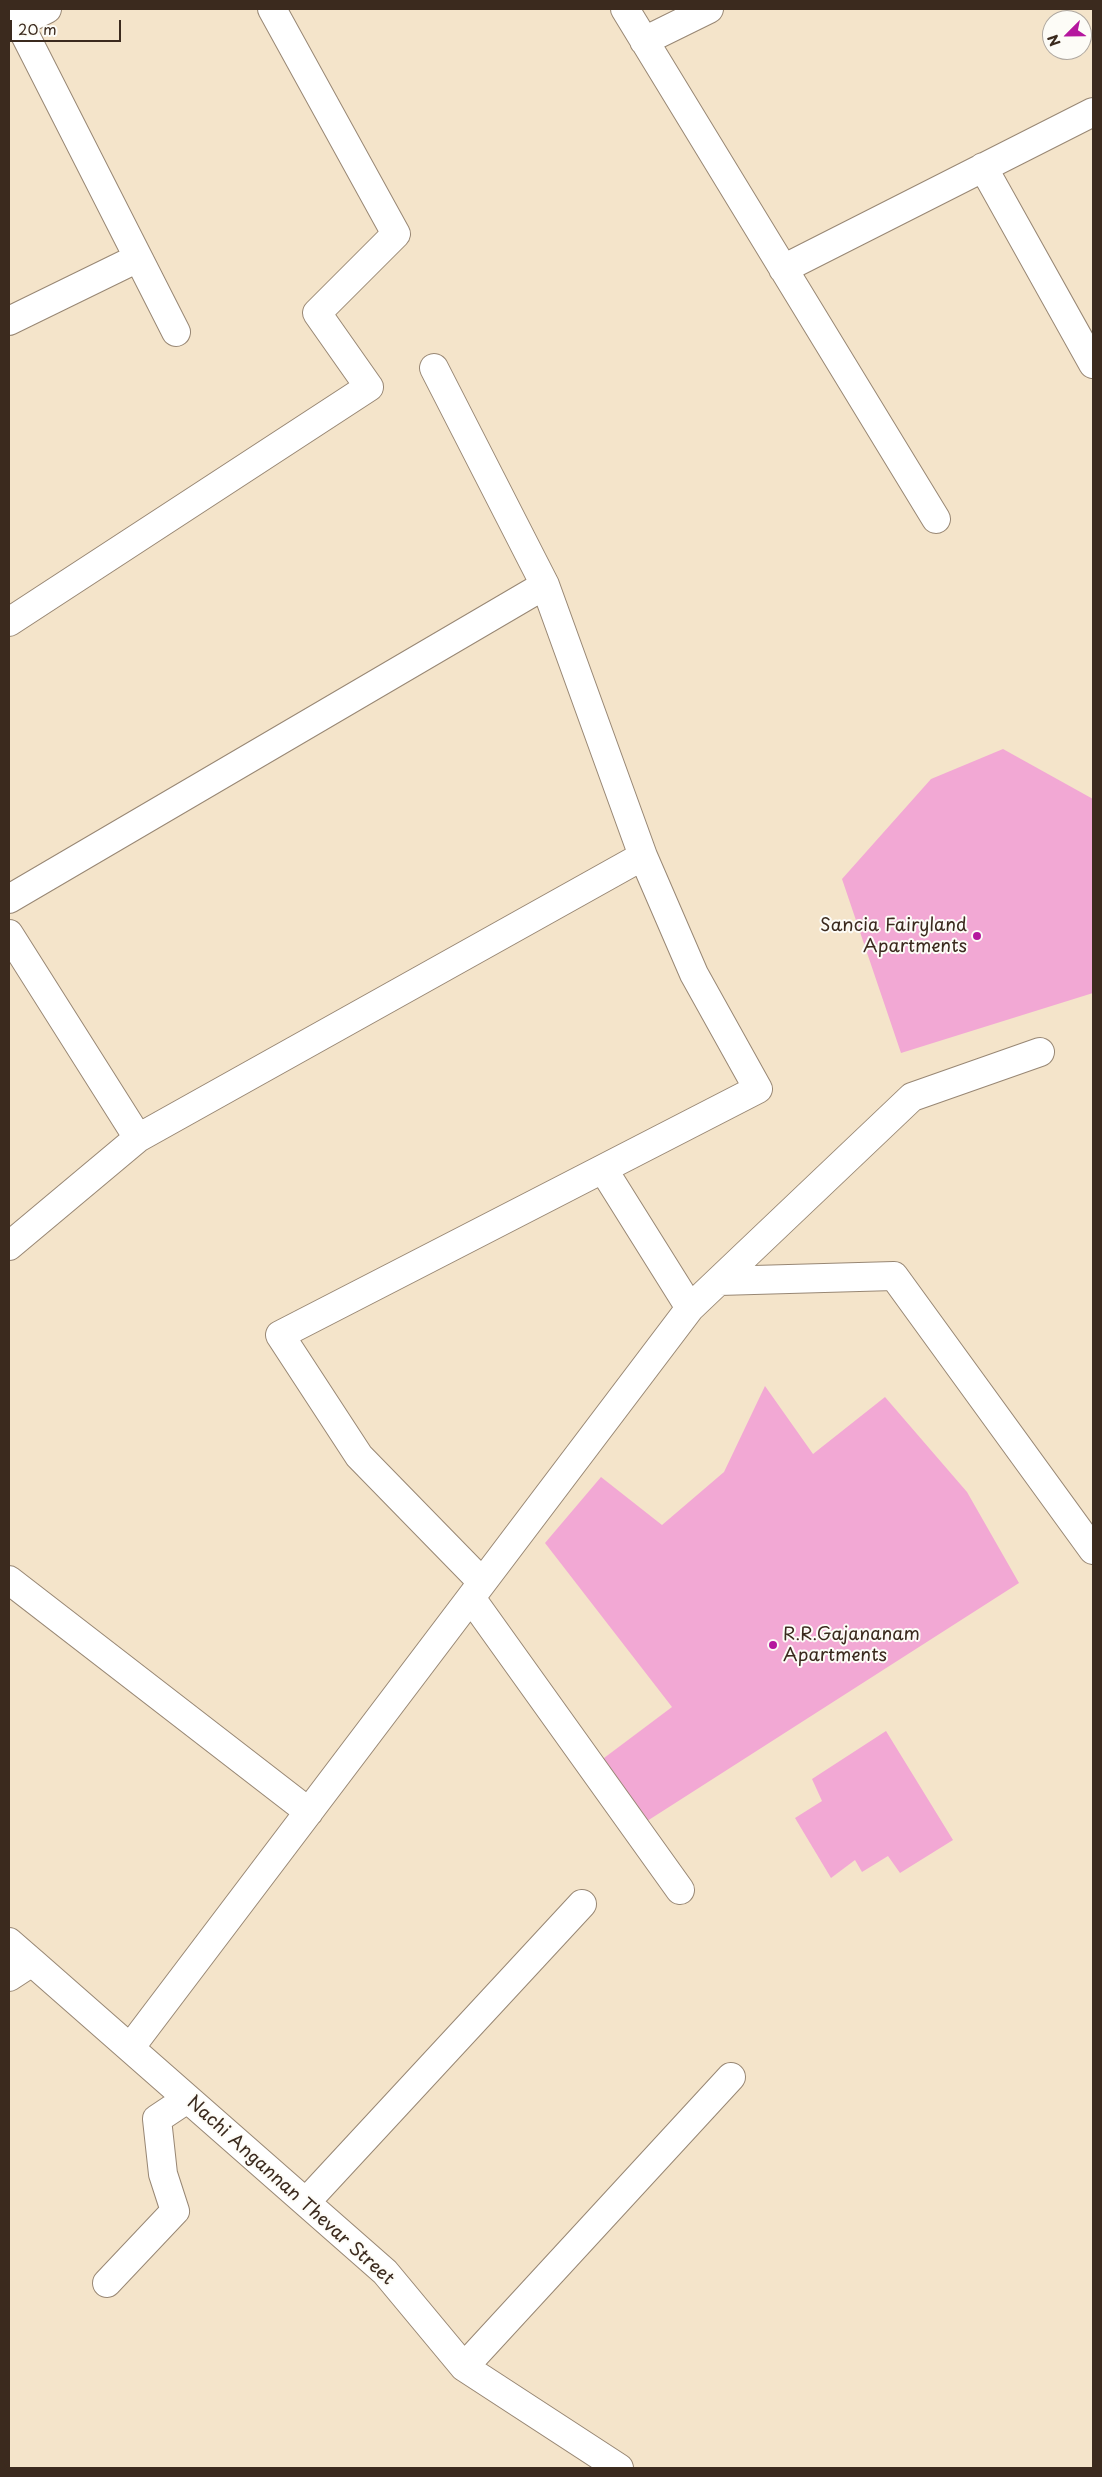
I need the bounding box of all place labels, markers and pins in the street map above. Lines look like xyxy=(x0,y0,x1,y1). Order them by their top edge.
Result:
place label: Sancia Fairyland Apartments xyxy=(820,915,967,958)
marker: Sancia Fairyland Apartments xyxy=(971,930,983,942)
place label: R.R.Gajananam Apartments xyxy=(783,1624,920,1666)
marker: R.R.Gajananam Apartments xyxy=(767,1639,779,1651)

